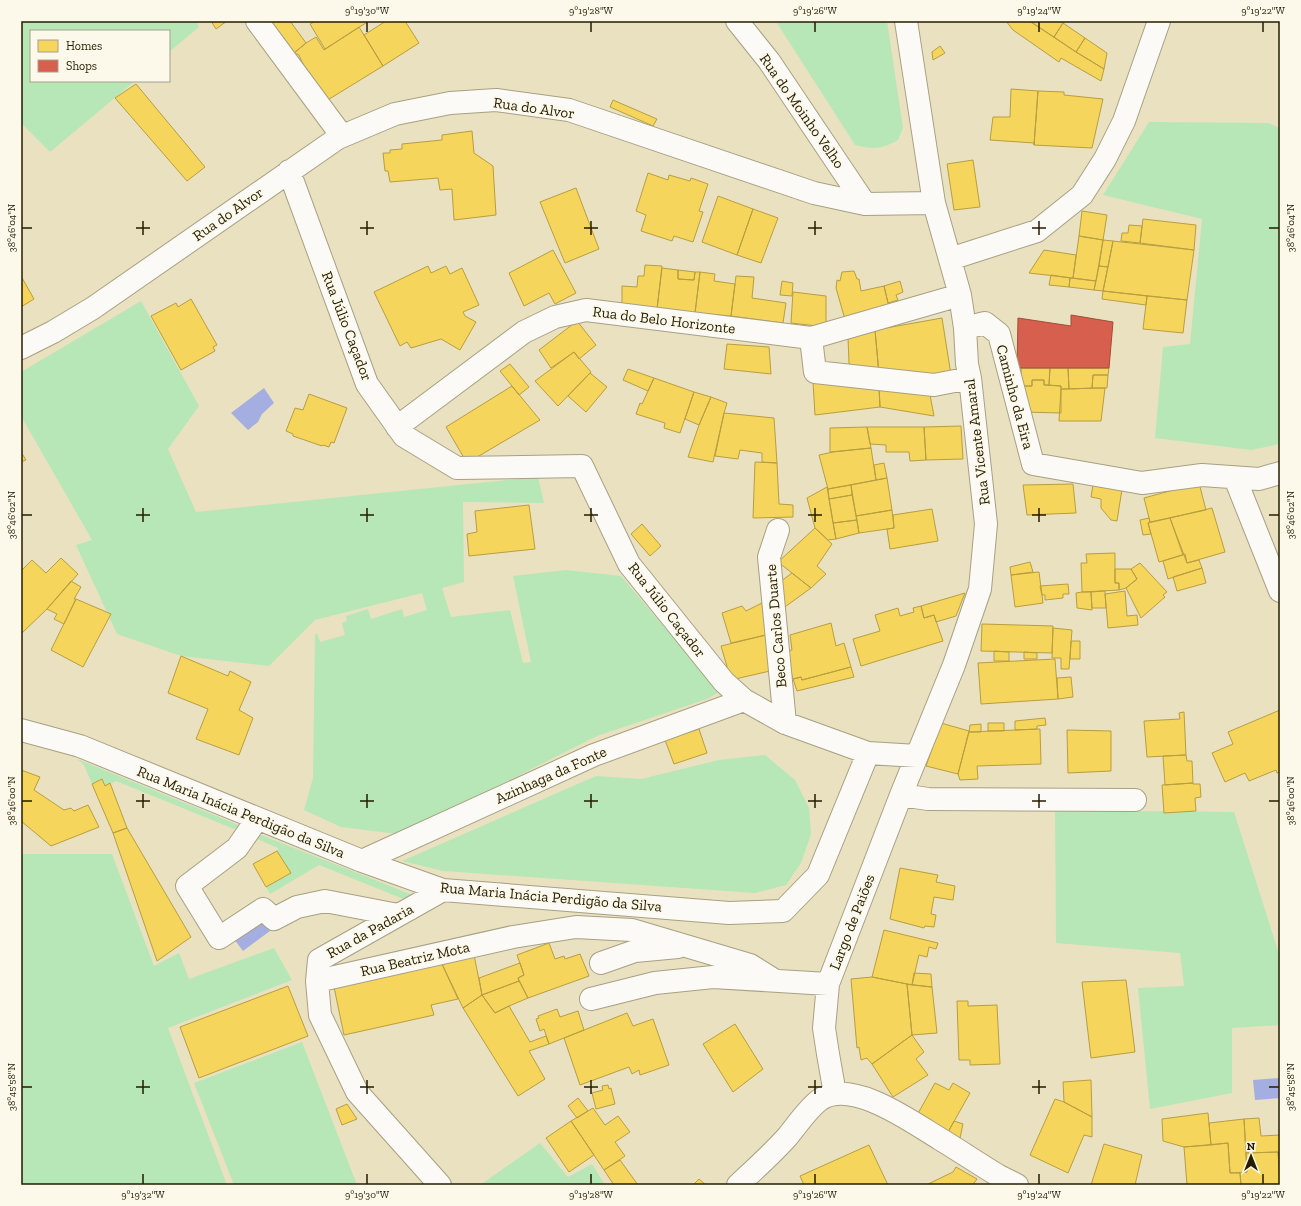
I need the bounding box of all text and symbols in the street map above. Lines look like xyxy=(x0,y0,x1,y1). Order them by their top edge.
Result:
text: 9°19'30"W xyxy=(345,5,390,17)
text: 9°19'28"W xyxy=(569,5,614,17)
text: 9°19'26"W xyxy=(793,5,838,17)
text: 9°19'24"W xyxy=(1017,5,1062,17)
text: 9°19'22"W xyxy=(1241,5,1285,17)
legend xyxy=(30,30,170,82)
text: Homes xyxy=(66,39,102,53)
street label: Rua do Moinho Velho xyxy=(756,50,849,172)
text: Shops xyxy=(66,59,97,73)
street label: Rua do Alvor xyxy=(492,93,576,123)
street label: Rua do Alvor xyxy=(189,183,267,245)
text: 38°46'04"N xyxy=(6,203,18,252)
text: 38°46'04"N xyxy=(1285,203,1297,252)
street label: Rua Júlio Caçador xyxy=(318,269,376,383)
street label: Rua do Belo Horizonte xyxy=(591,302,737,338)
street label: Caminho da Eira xyxy=(992,343,1038,451)
street label: Rua Vicente Amaral xyxy=(960,378,994,506)
text: 38°46'02"N xyxy=(6,490,18,539)
text: 38°46'02"N xyxy=(1285,490,1297,539)
street label: Rua Júlio Caçador xyxy=(624,559,710,661)
street label: Beco Carlos Duarte xyxy=(762,563,790,689)
street label: Azinhaga da Fonte xyxy=(493,742,609,808)
street label: Rua Maria Inácia Perdigão da Silva xyxy=(134,762,348,862)
text: 38°46'00"N xyxy=(6,776,18,826)
text: 38°46'00"N xyxy=(1285,776,1297,826)
street label: Largo de Paiões xyxy=(825,872,879,972)
street label: Rua Maria Inácia Perdigão da Silva xyxy=(439,878,663,916)
street label: Rua da Padaria xyxy=(324,900,416,962)
street label: Rua Beatriz Mota xyxy=(359,938,471,980)
text: 38°45'58"N xyxy=(6,1062,18,1111)
text: 38°45'58"N xyxy=(1285,1062,1297,1111)
north arrow xyxy=(1231,1136,1271,1176)
text: N xyxy=(1247,1140,1256,1153)
text: 9°19'32"W xyxy=(121,1189,165,1201)
text: 9°19'30"W xyxy=(345,1189,390,1201)
text: 9°19'28"W xyxy=(569,1189,614,1201)
text: 9°19'26"W xyxy=(793,1189,838,1201)
text: 9°19'24"W xyxy=(1017,1189,1062,1201)
text: 9°19'22"W xyxy=(1241,1189,1285,1201)

